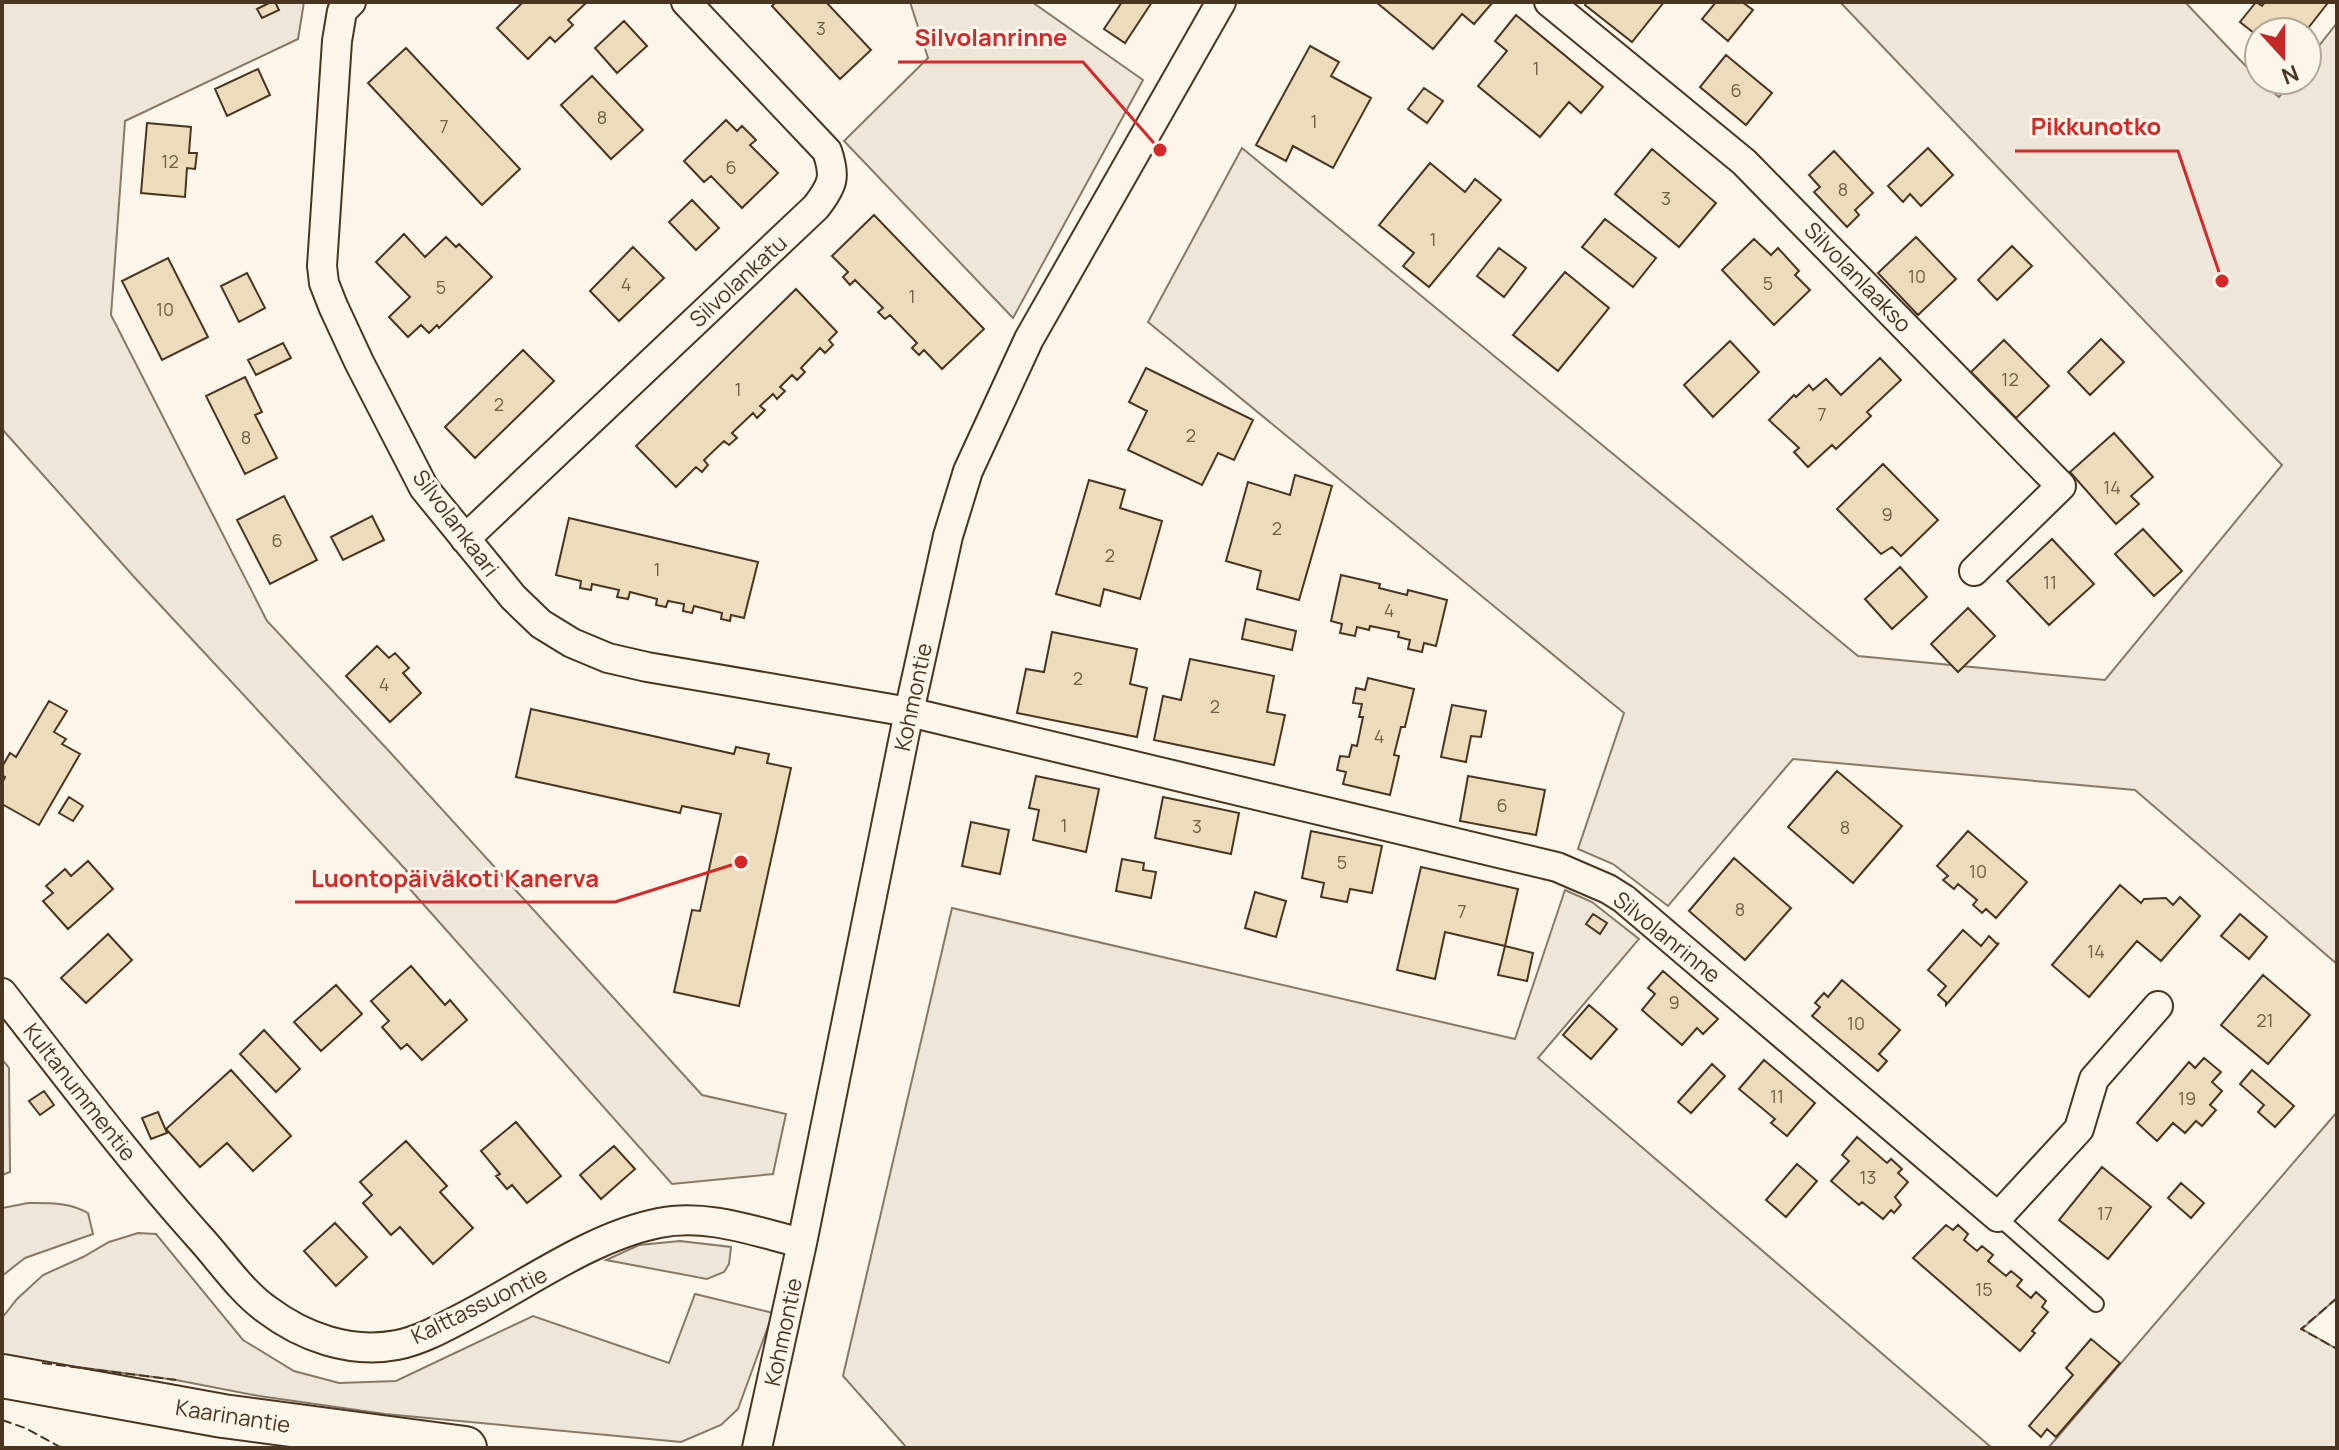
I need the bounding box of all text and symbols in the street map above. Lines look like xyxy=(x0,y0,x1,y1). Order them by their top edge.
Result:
callout: Silvolanrinne xyxy=(898,14,1083,62)
house number: 3 xyxy=(816,16,826,40)
north arrow xyxy=(2243,16,2323,96)
text: Silvolanrinne xyxy=(914,20,1068,53)
house number: 1 xyxy=(1532,56,1540,80)
text: N xyxy=(2277,58,2303,92)
house number: 6 xyxy=(1730,78,1742,102)
callout: Pikkunotko xyxy=(2015,103,2178,151)
house number: 8 xyxy=(597,105,607,129)
house number: 1 xyxy=(1310,109,1318,133)
text: Pikkunotko xyxy=(2031,109,2161,142)
house number: 7 xyxy=(439,114,449,138)
house number: 12 xyxy=(161,149,179,173)
house number: 6 xyxy=(725,155,737,179)
house number: 8 xyxy=(1838,177,1848,201)
house number: 3 xyxy=(1661,186,1671,210)
street label: Silvolanlaakso xyxy=(1798,215,1918,339)
house number: 1 xyxy=(1429,227,1437,251)
street label: Silvolankatu xyxy=(683,228,793,334)
house number: 10 xyxy=(1908,264,1926,288)
house number: 5 xyxy=(1763,271,1773,295)
house number: 4 xyxy=(621,272,631,296)
house number: 5 xyxy=(436,275,446,299)
house number: 1 xyxy=(908,284,916,308)
house number: 10 xyxy=(156,297,174,321)
house number: 12 xyxy=(2001,367,2019,391)
house number: 1 xyxy=(734,377,742,401)
house number: 2 xyxy=(494,392,504,416)
house number: 7 xyxy=(1817,402,1827,426)
house number: 2 xyxy=(1186,423,1196,447)
house number: 8 xyxy=(241,425,251,449)
street label: Silvolankaari xyxy=(406,463,506,583)
house number: 14 xyxy=(2103,475,2121,499)
house number: 9 xyxy=(1881,502,1893,526)
house number: 2 xyxy=(1272,516,1282,540)
house number: 6 xyxy=(271,528,283,552)
house number: 2 xyxy=(1105,543,1115,567)
house number: 1 xyxy=(653,557,661,581)
house number: 11 xyxy=(2043,570,2057,594)
house number: 4 xyxy=(1384,598,1394,622)
street label: Kohmontie xyxy=(887,640,939,754)
house number: 2 xyxy=(1073,666,1083,690)
house number: 4 xyxy=(379,672,389,696)
house number: 2 xyxy=(1210,694,1220,718)
house number: 4 xyxy=(1374,724,1384,748)
house number: 6 xyxy=(1496,793,1508,817)
house number: 1 xyxy=(1060,813,1068,837)
house number: 3 xyxy=(1192,814,1202,838)
house number: 8 xyxy=(1840,815,1850,839)
house number: 5 xyxy=(1337,850,1347,874)
callout: Luontopäiväkoti Kanerva xyxy=(295,854,615,902)
house number: 10 xyxy=(1969,859,1987,883)
text: Luontopäiväkoti Kanerva xyxy=(311,861,599,894)
street label: Silvolanrinne xyxy=(1607,884,1727,990)
house number: 8 xyxy=(1735,897,1745,921)
house number: 7 xyxy=(1457,899,1467,923)
house number: 14 xyxy=(2087,939,2105,963)
house number: 9 xyxy=(1668,990,1680,1014)
house number: 21 xyxy=(2256,1008,2274,1032)
house number: 10 xyxy=(1847,1011,1865,1035)
street label: Kultanummentie xyxy=(17,1017,143,1167)
house number: 11 xyxy=(1770,1084,1784,1108)
house number: 19 xyxy=(2178,1086,2196,1110)
house number: 13 xyxy=(1860,1165,1876,1189)
house number: 17 xyxy=(2097,1201,2113,1225)
street label: Kalttassuontie xyxy=(406,1259,552,1351)
street label: Kohmontie xyxy=(757,1275,809,1389)
house number: 15 xyxy=(1975,1277,1993,1301)
street label: Kaarinantie xyxy=(173,1392,293,1440)

